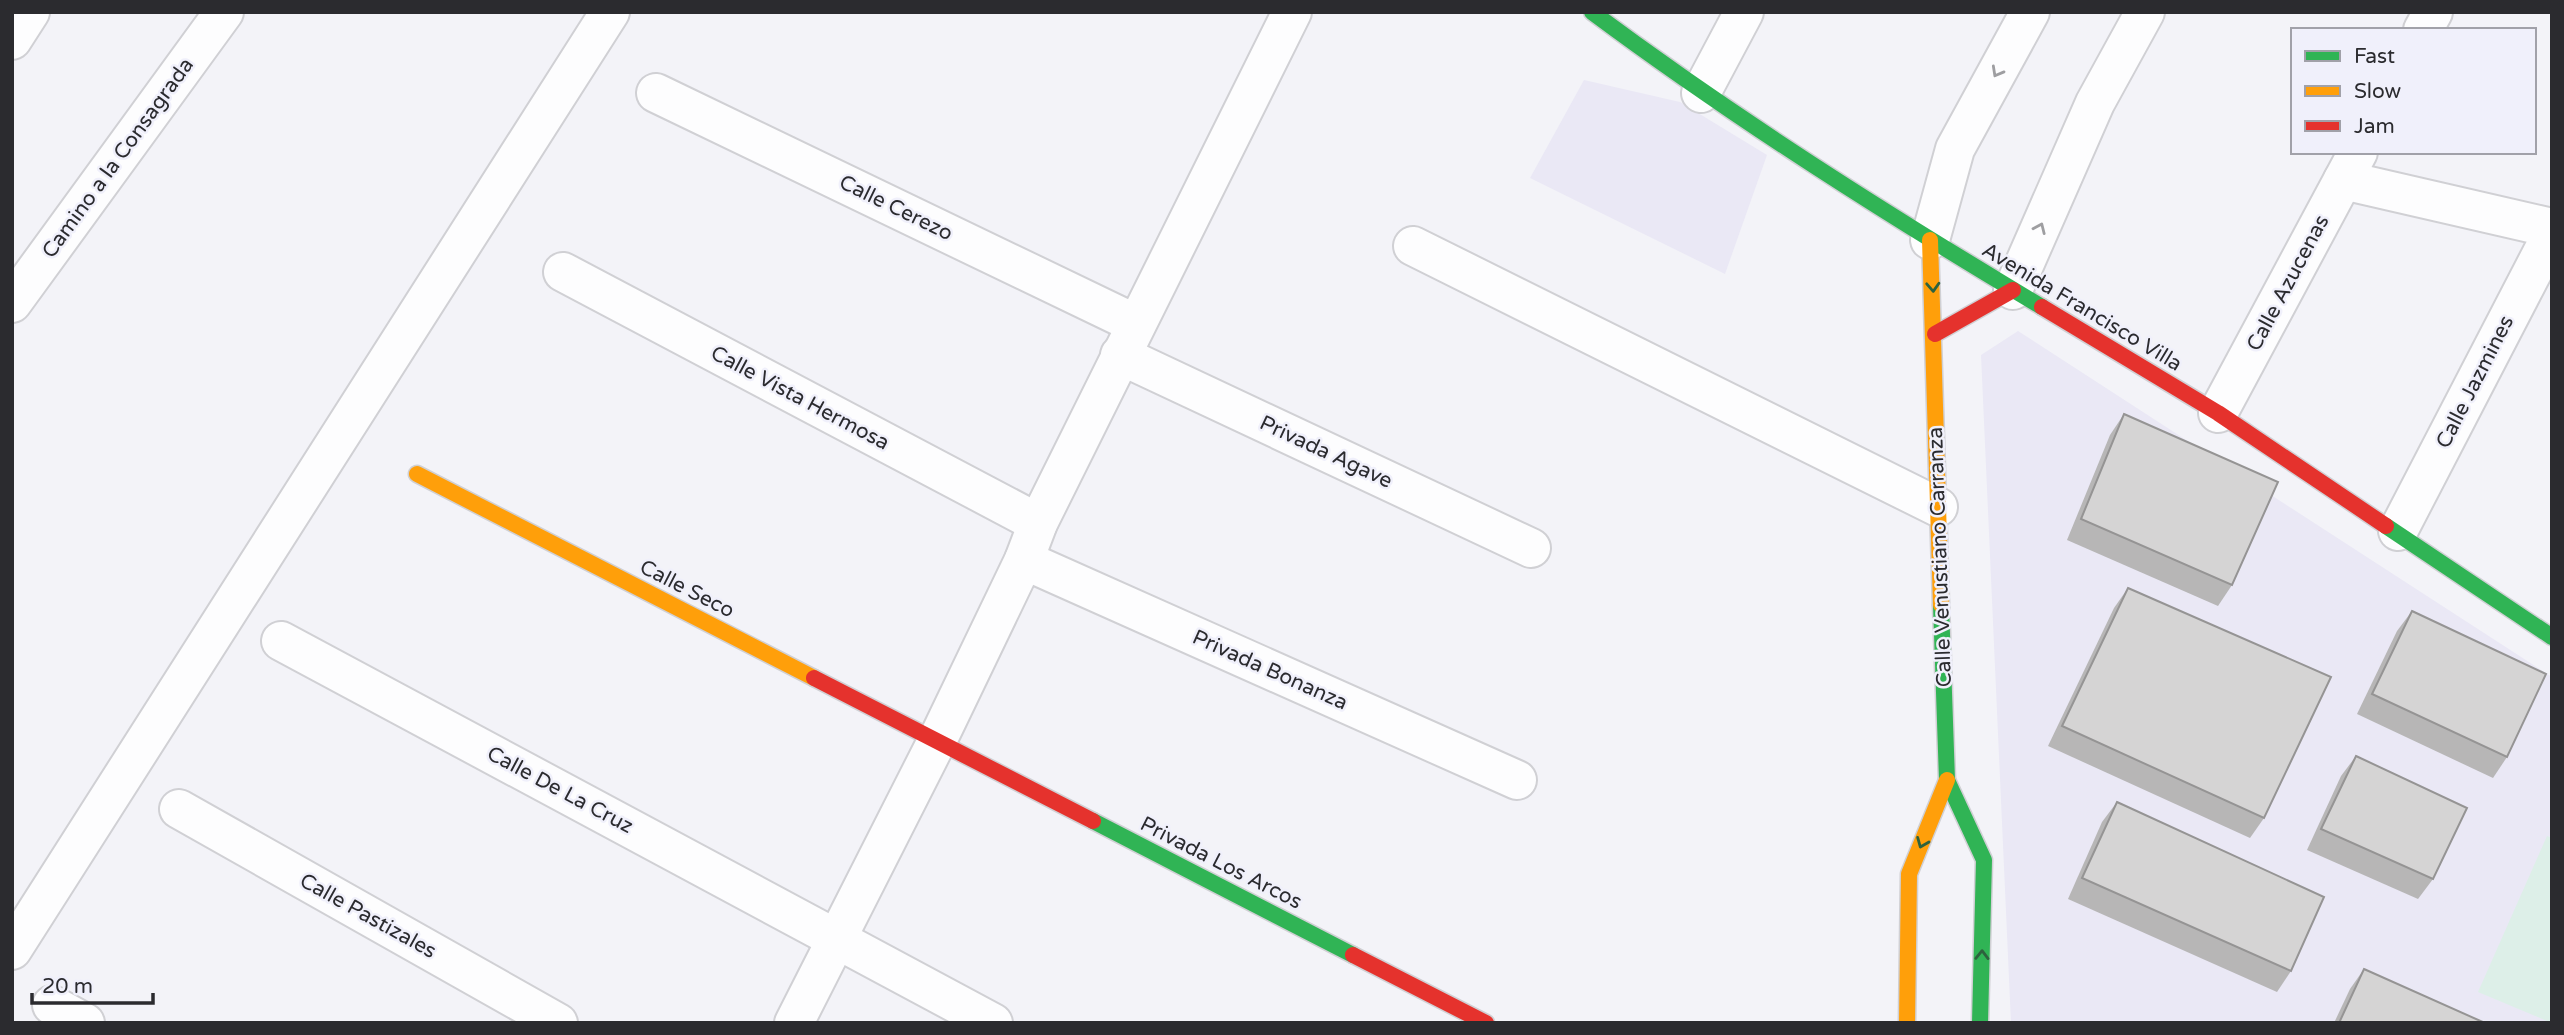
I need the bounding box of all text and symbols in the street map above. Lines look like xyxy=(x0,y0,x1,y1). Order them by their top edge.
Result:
legend xyxy=(2291,28,2536,154)
text: Fast xyxy=(2354,44,2395,69)
street label: Camino a la Consagrada xyxy=(37,53,199,263)
one-way arrow xyxy=(1992,65,2005,77)
text: Slow xyxy=(2354,79,2402,104)
text: Jam xyxy=(2354,114,2395,139)
street label: Calle Cerezo xyxy=(835,170,957,246)
street label: Calle Azucenas xyxy=(2242,211,2334,355)
one-way arrow xyxy=(2032,222,2046,234)
street label: Avenida Francisco Villa xyxy=(1977,237,2187,377)
one-way arrow xyxy=(1925,281,1940,292)
street label: Calle Jazmines xyxy=(2431,311,2519,453)
street label: Calle Vista Hermosa xyxy=(706,340,894,456)
street label: Privada Agave xyxy=(1256,410,1396,494)
street label: Calle Venustiano Carranza xyxy=(1923,426,1957,688)
street label: Calle Seco xyxy=(635,555,739,623)
street label: Privada Bonanza xyxy=(1188,625,1352,715)
street label: Calle De La Cruz xyxy=(483,741,637,839)
street label: Privada Los Arcos xyxy=(1136,811,1306,915)
one-way arrow xyxy=(1916,836,1930,848)
street label: Calle Pastizales xyxy=(295,868,441,964)
one-way arrow xyxy=(1974,949,1989,960)
scale bar xyxy=(32,962,152,1006)
text: 20 m xyxy=(42,974,93,999)

